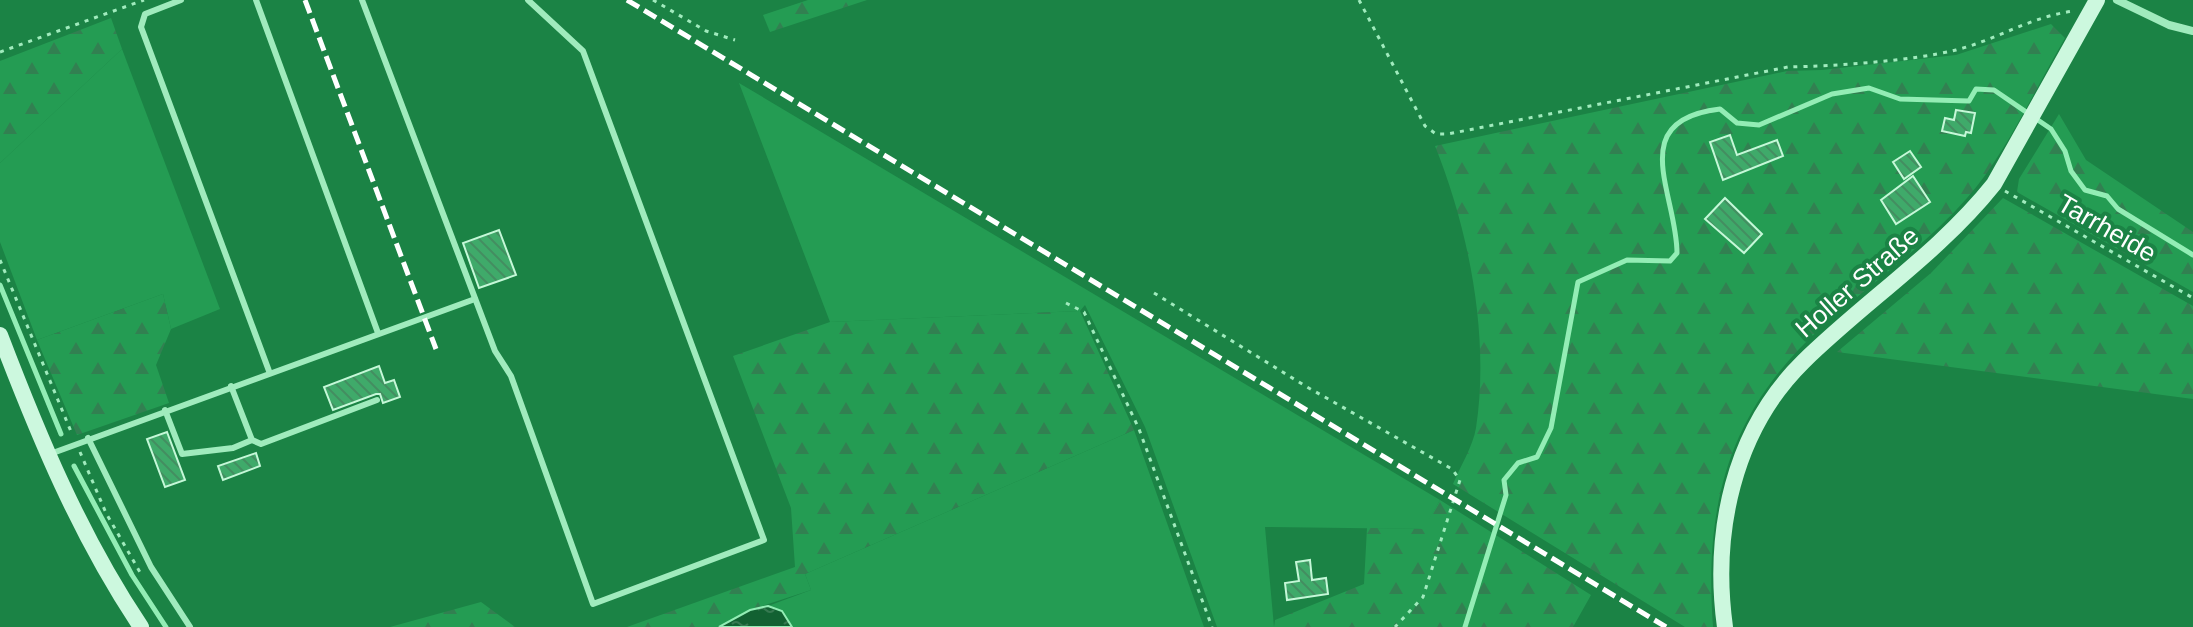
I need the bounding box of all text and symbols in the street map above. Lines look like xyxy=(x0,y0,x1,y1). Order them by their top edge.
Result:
street label: Tarrheide xyxy=(2053,188,2161,268)
street label: Holler Straße xyxy=(1789,220,1925,344)

